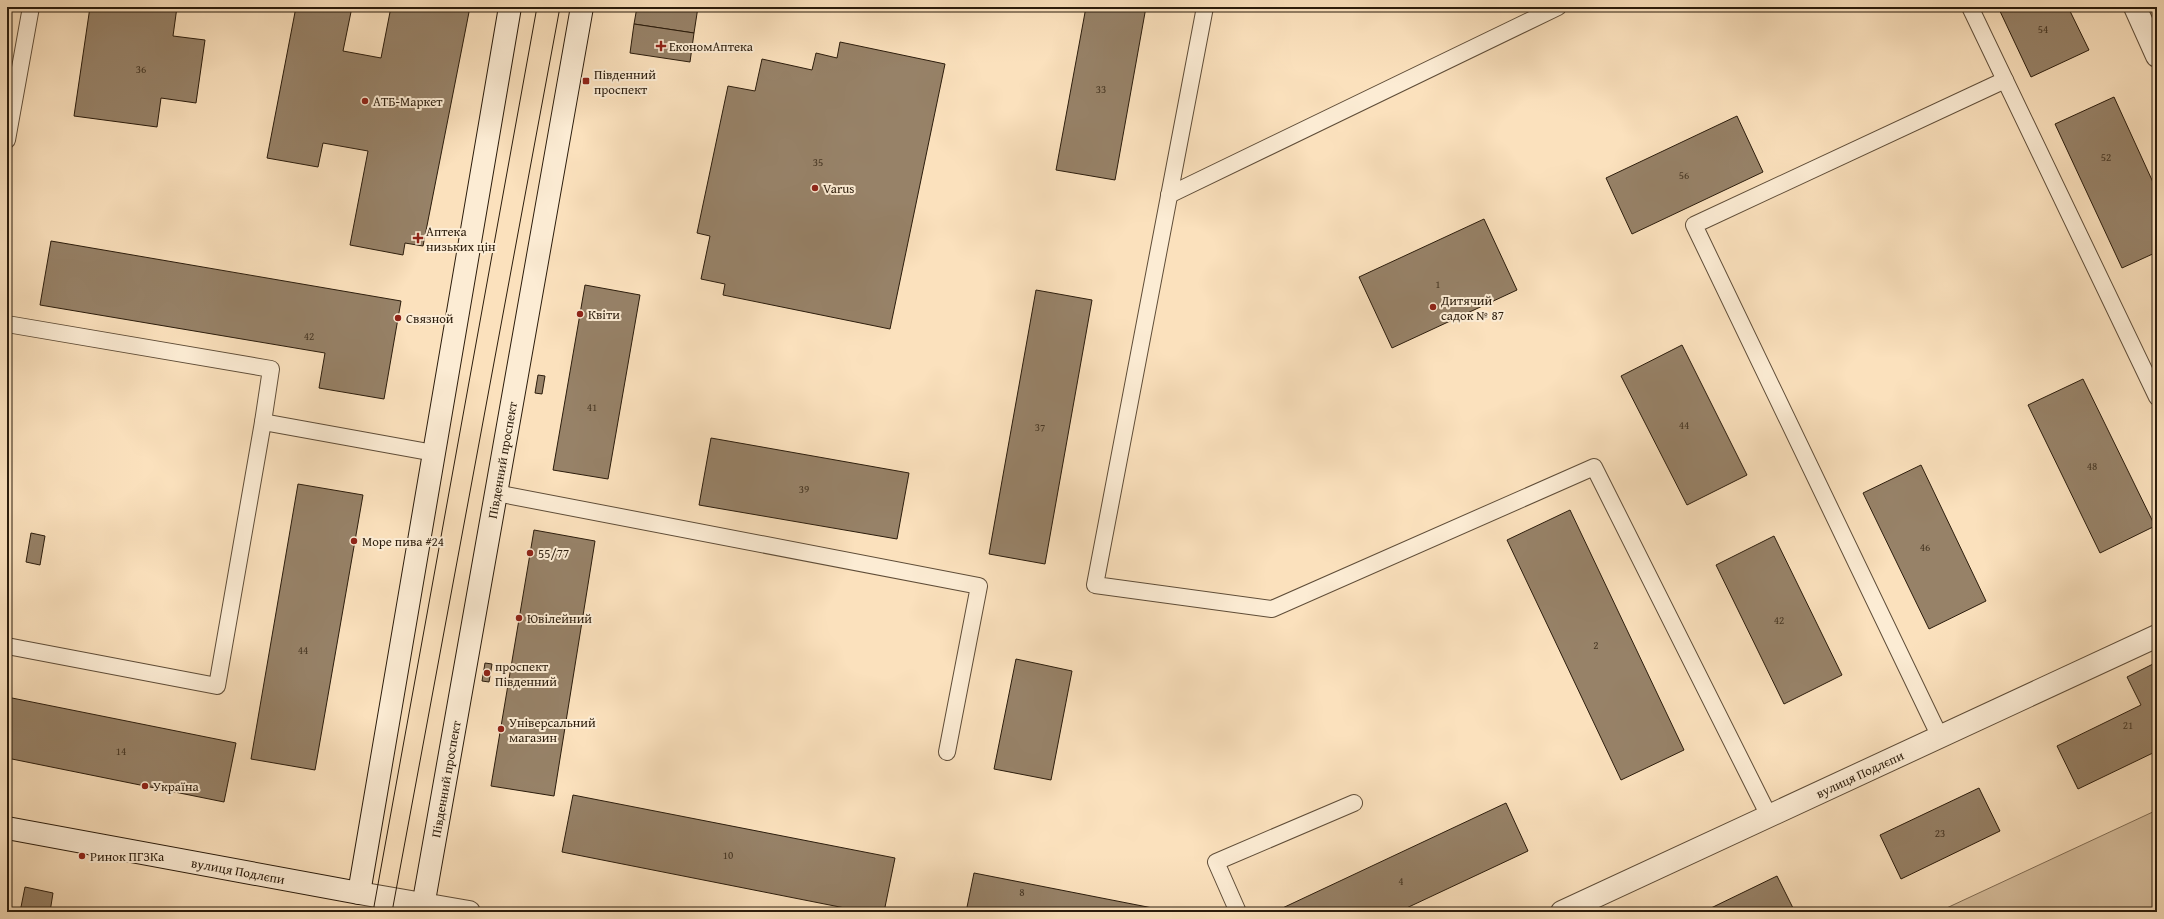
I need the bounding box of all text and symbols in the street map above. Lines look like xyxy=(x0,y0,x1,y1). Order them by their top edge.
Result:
house number: 54 xyxy=(2038,21,2048,37)
place label: ЕкономАптека xyxy=(669,37,754,56)
marker: ЕкономАптека xyxy=(656,41,666,51)
house number: 36 xyxy=(136,61,146,77)
place label: Південний проспект xyxy=(594,65,656,99)
marker: Південний проспект xyxy=(581,76,591,86)
house number: 33 xyxy=(1096,81,1106,97)
place label: АТБ-Маркет xyxy=(373,92,443,111)
marker: АТБ-Маркет xyxy=(360,96,370,106)
house number: 52 xyxy=(2101,149,2111,165)
house number: 35 xyxy=(813,154,823,170)
house number: 56 xyxy=(1679,167,1689,183)
place label: Varus xyxy=(823,179,854,198)
marker: Varus xyxy=(810,183,820,193)
place label: Аптека низьких цін xyxy=(426,222,496,256)
marker: Аптека низьких цін xyxy=(413,233,423,243)
house number: 1 xyxy=(1435,276,1441,292)
place label: Дитячий садок № 87 xyxy=(1440,291,1504,325)
marker: Дитячий садок № 87 xyxy=(1428,302,1438,312)
place label: Квіти xyxy=(588,305,620,324)
place label: Связной xyxy=(406,309,454,328)
marker: Квіти xyxy=(575,309,585,319)
marker: Связной xyxy=(393,313,403,323)
house number: 42 xyxy=(304,328,314,344)
street label: Південний проспект xyxy=(482,399,522,520)
house number: 41 xyxy=(587,399,597,415)
house number: 44 xyxy=(1679,417,1689,433)
house number: 37 xyxy=(1035,419,1045,435)
house number: 48 xyxy=(2087,458,2097,474)
house number: 39 xyxy=(799,481,809,497)
place label: Море пива #24 xyxy=(362,532,444,551)
marker: Море пива #24 xyxy=(349,536,359,546)
house number: 46 xyxy=(1920,539,1930,555)
place label: 55/77 xyxy=(538,544,569,563)
marker: 55/77 xyxy=(525,548,535,558)
place label: Ювілейний xyxy=(527,609,592,628)
house number: 42 xyxy=(1774,612,1784,628)
marker: Ювілейний xyxy=(514,613,524,623)
house number: 2 xyxy=(1593,637,1599,653)
house number: 44 xyxy=(298,642,308,658)
place label: проспект Південний xyxy=(495,657,557,691)
marker: проспект Південний xyxy=(482,668,492,678)
place label: Універсальний магазин xyxy=(509,713,596,747)
house number: 21 xyxy=(2123,717,2133,733)
street label: Південний проспект xyxy=(426,718,465,839)
marker: Універсальний магазин xyxy=(496,724,506,734)
house number: 14 xyxy=(116,743,126,759)
street label: вулиця Подлєпи xyxy=(1813,745,1907,803)
place label: Україна xyxy=(153,777,199,796)
marker: Україна xyxy=(140,781,150,791)
house number: 23 xyxy=(1935,825,1945,841)
place label: Ринок ПГЗКа xyxy=(90,847,165,866)
house number: 10 xyxy=(723,847,733,863)
marker: Ринок ПГЗКа xyxy=(77,851,87,861)
street label: вулиця Подлєпи xyxy=(190,853,287,889)
house number: 4 xyxy=(1398,873,1404,889)
house number: 8 xyxy=(1019,884,1025,900)

